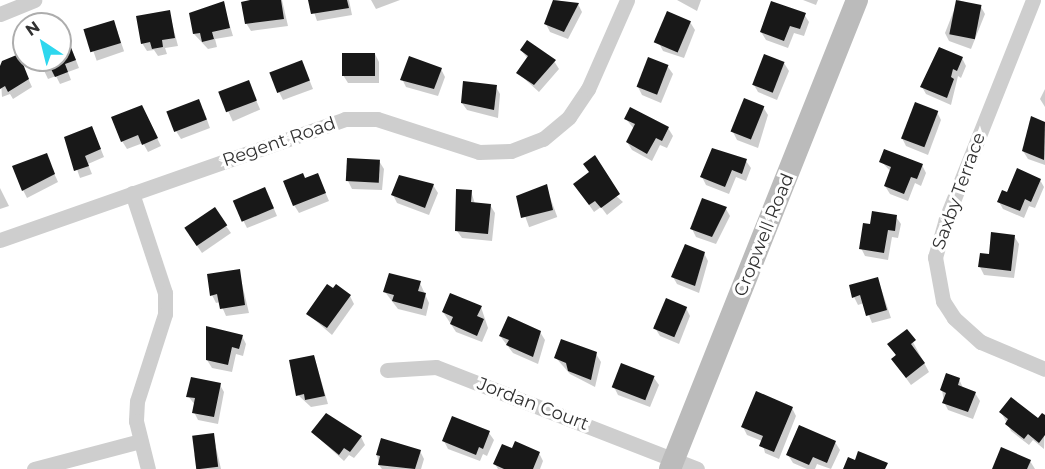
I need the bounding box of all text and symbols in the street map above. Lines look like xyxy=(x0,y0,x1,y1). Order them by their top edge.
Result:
north arrow xyxy=(12,12,72,72)
text: N xyxy=(22,17,43,40)
street label: Regent Road xyxy=(220,113,338,171)
street label: Saxby Terrace xyxy=(928,130,990,252)
street label: Cropwell Road xyxy=(729,170,799,300)
street label: Jordan Court xyxy=(474,373,592,435)

